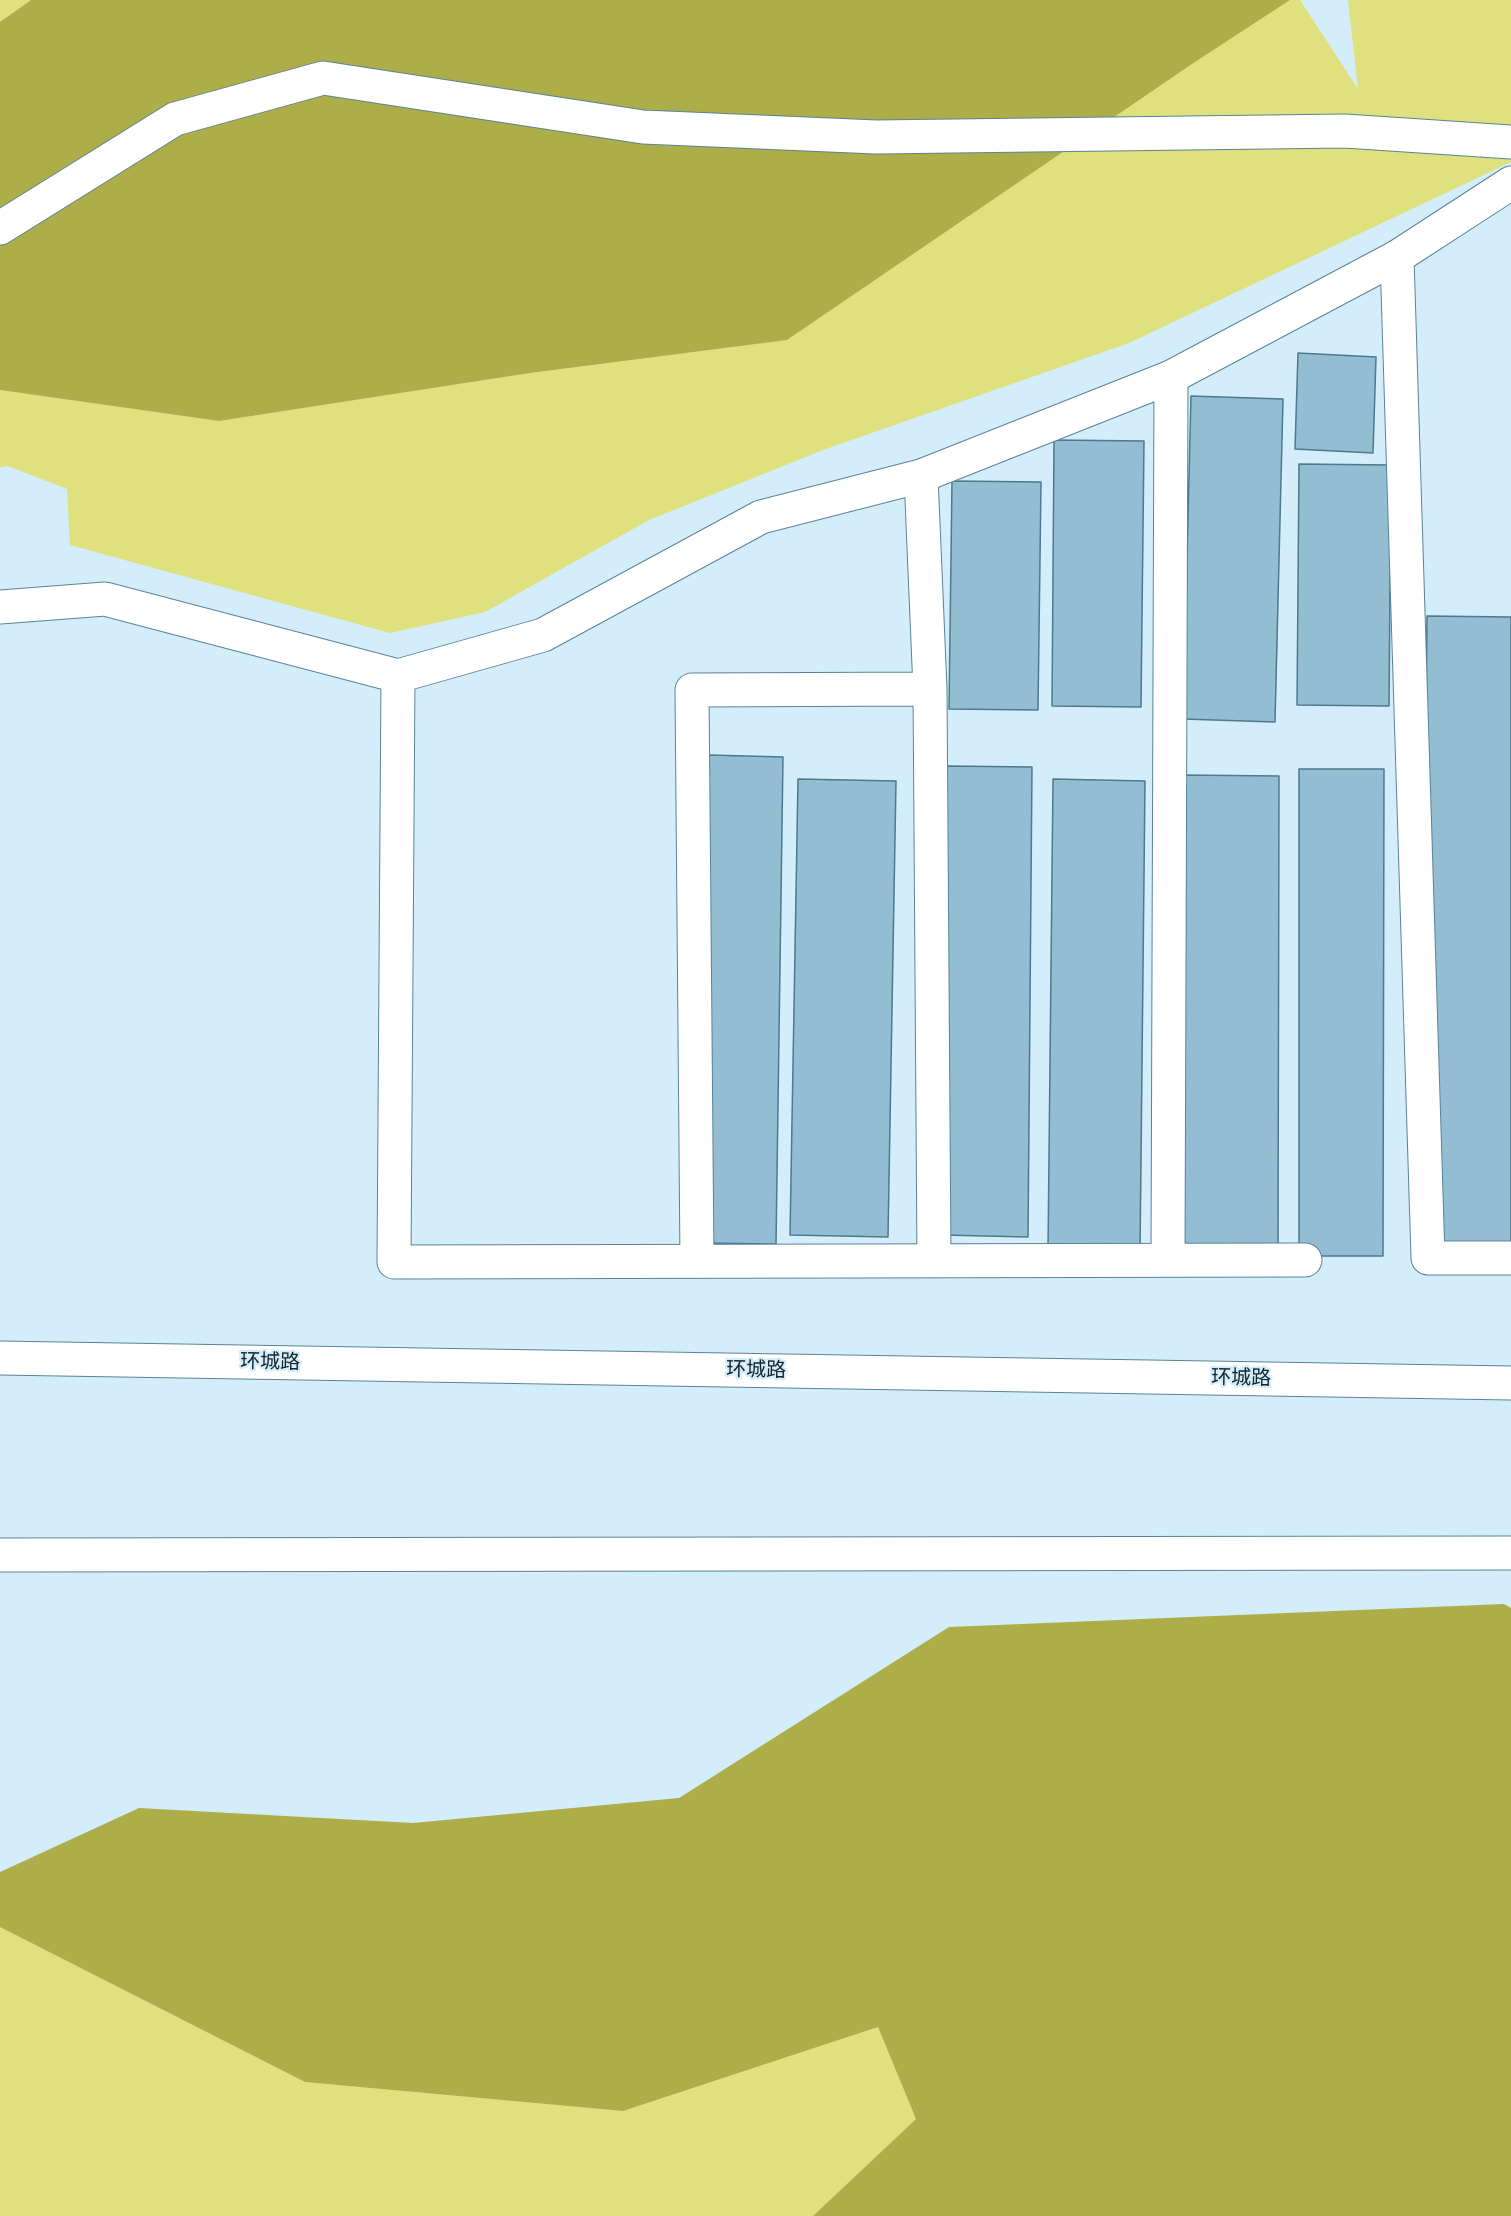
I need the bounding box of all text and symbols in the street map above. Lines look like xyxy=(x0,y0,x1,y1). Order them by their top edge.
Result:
street label: 环城路 xyxy=(240,1350,300,1376)
street label: 环城路 xyxy=(726,1358,786,1384)
street label: 环城路 xyxy=(1211,1366,1271,1392)

